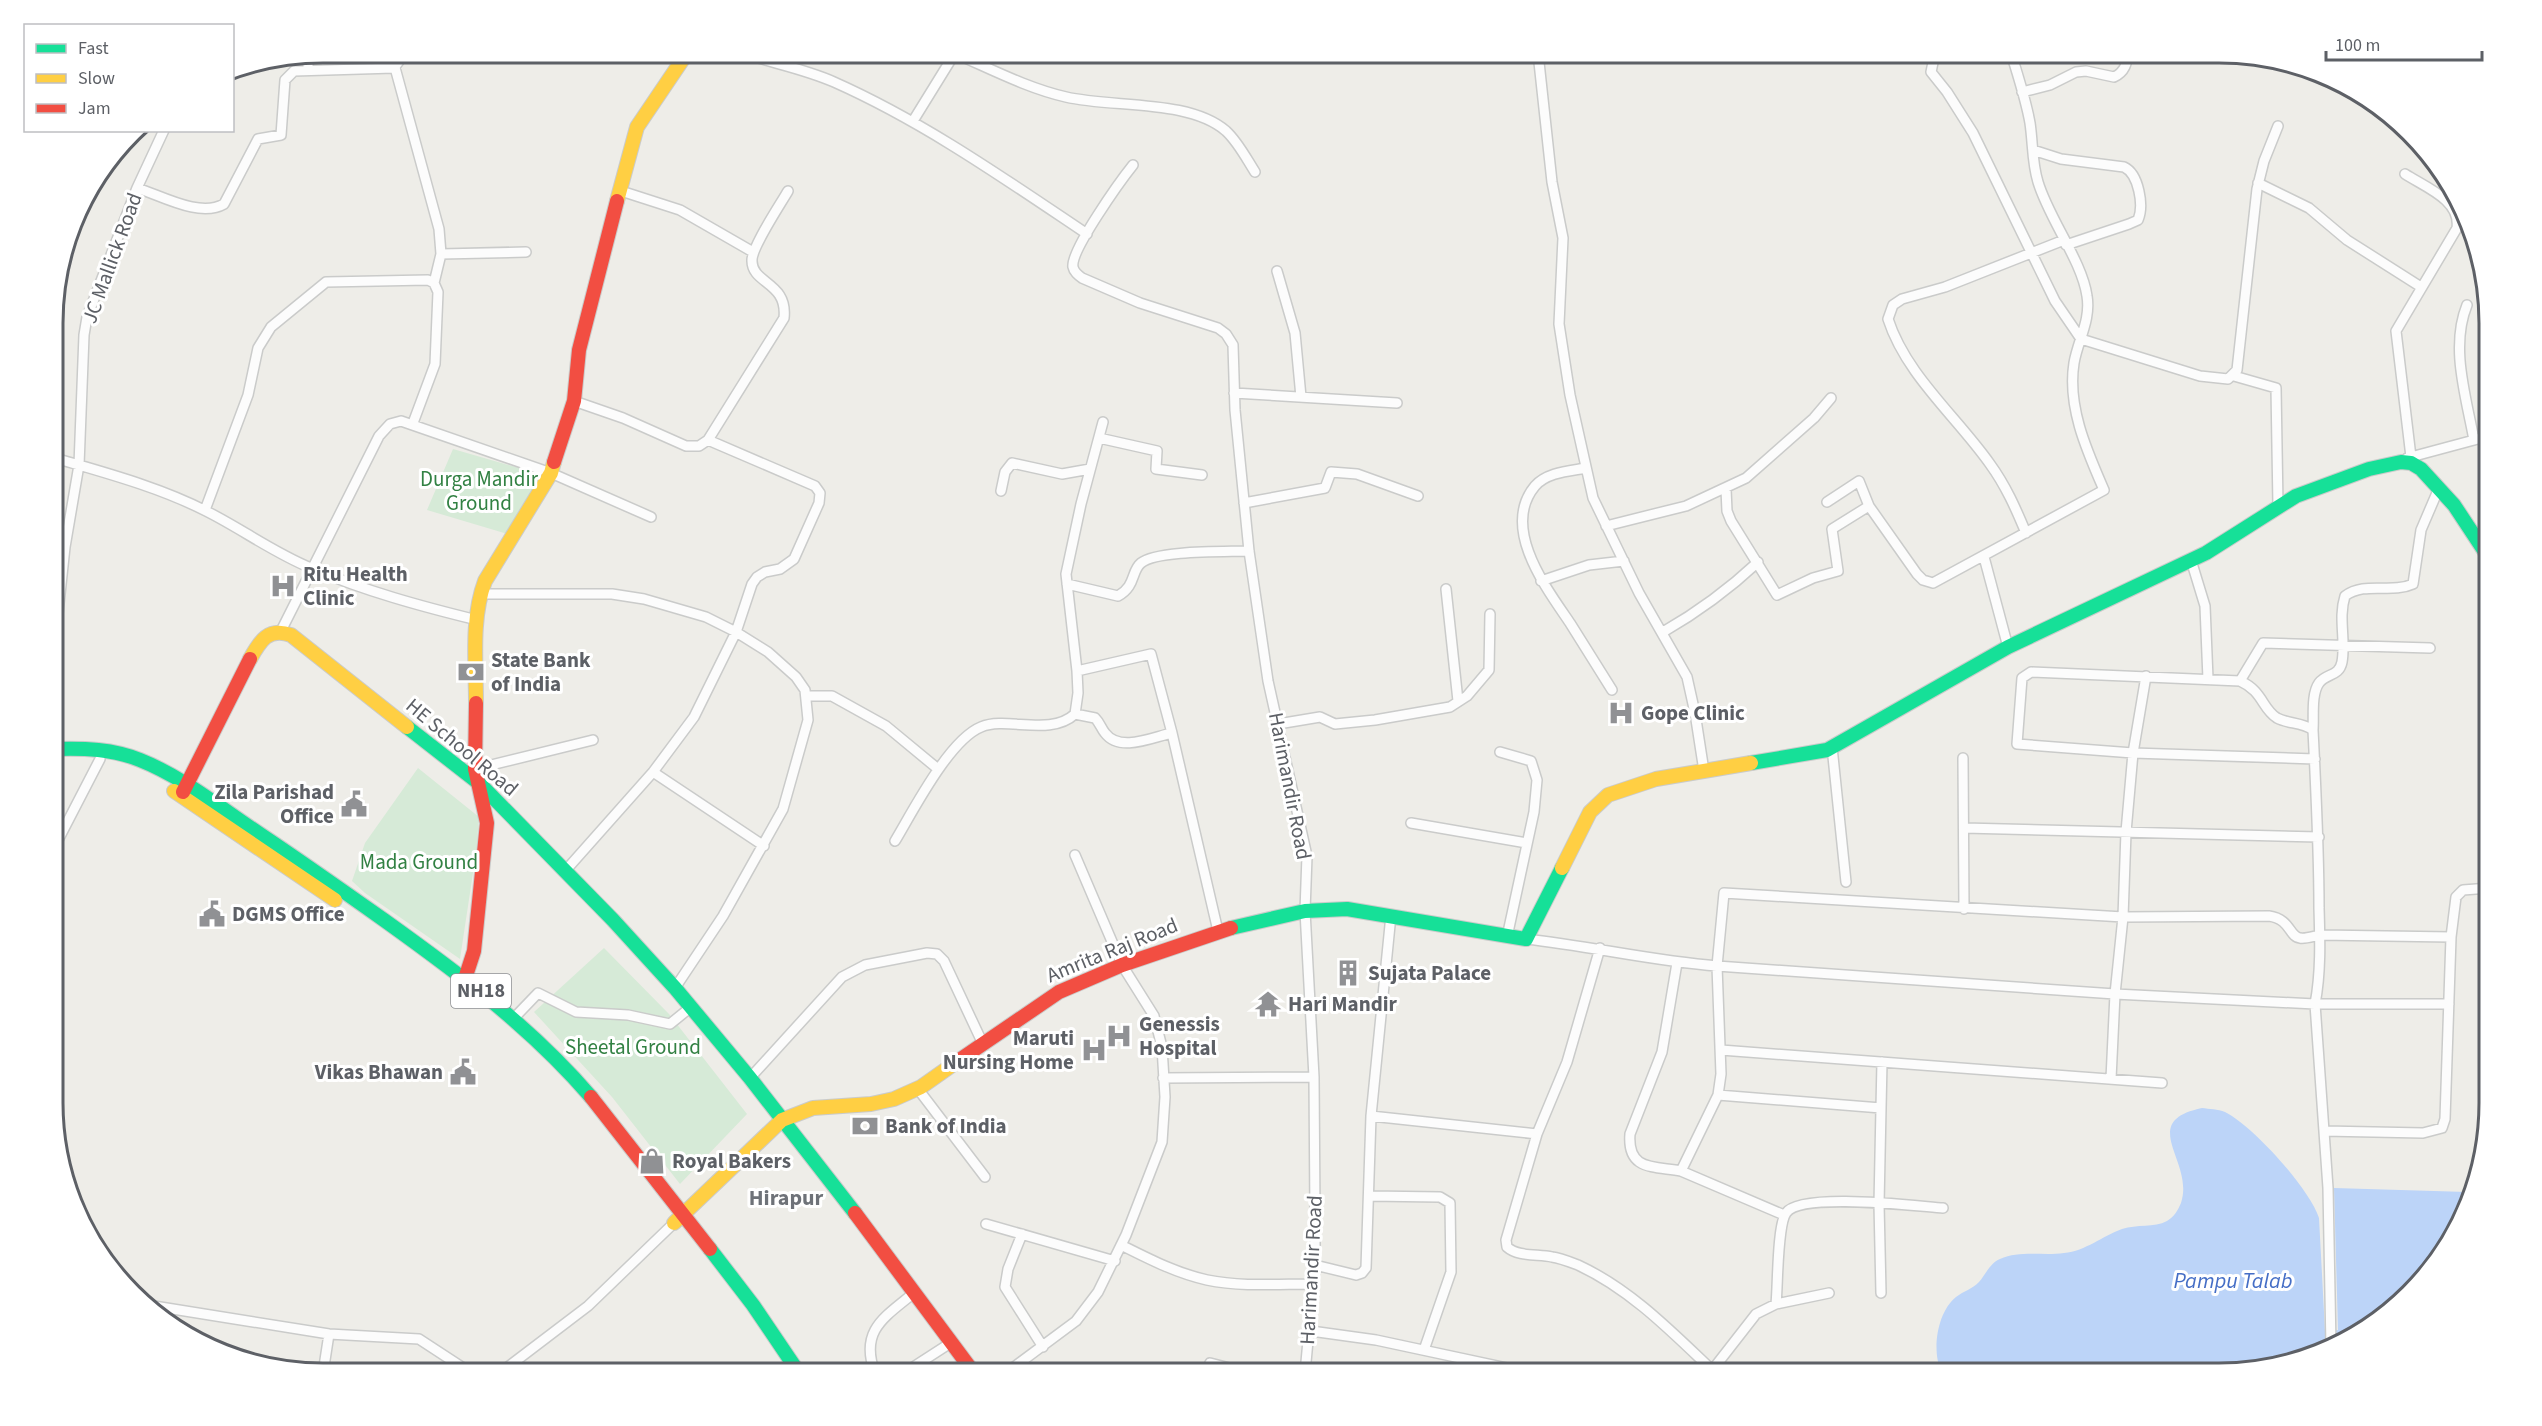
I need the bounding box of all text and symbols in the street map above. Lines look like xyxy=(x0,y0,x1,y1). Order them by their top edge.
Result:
legend xyxy=(24,24,234,132)
scale bar xyxy=(2326,24,2482,62)
text: 100 m xyxy=(2335,33,2380,58)
text: Fast xyxy=(78,36,109,61)
text: Slow xyxy=(78,66,115,91)
text: Jam xyxy=(78,96,111,121)
street label: JC Mallick Road xyxy=(74,188,150,328)
park label: Durga Mandir Ground xyxy=(420,464,539,518)
place label: Ritu Health Clinic xyxy=(303,559,408,613)
hospital icon: Ritu Health Clinic xyxy=(268,571,298,601)
place label: State Bank of India xyxy=(491,645,591,699)
bank icon: State Bank of India xyxy=(456,657,486,687)
street label: HE School Road xyxy=(399,691,525,803)
hospital icon: Gope Clinic xyxy=(1606,698,1636,728)
place label: Gope Clinic xyxy=(1641,698,1745,728)
street label: Harimandir Road xyxy=(1261,710,1319,862)
place label: Zila Parishad Office xyxy=(214,777,334,831)
public building icon: Zila Parishad Office xyxy=(339,789,369,819)
park label: Mada Ground xyxy=(360,847,478,877)
public building icon: DGMS Office xyxy=(197,899,227,929)
place label: DGMS Office xyxy=(232,899,345,929)
street label: Amrita Raj Road xyxy=(1042,910,1182,990)
building icon: Sujata Palace xyxy=(1333,958,1363,988)
place label: Sujata Palace xyxy=(1368,958,1491,988)
road number: NH18 xyxy=(451,974,511,1008)
temple icon: Hari Mandir xyxy=(1253,989,1283,1019)
place label: Hari Mandir xyxy=(1288,989,1397,1019)
place label: Genessis Hospital xyxy=(1139,1009,1220,1063)
hospital icon: Genessis Hospital xyxy=(1104,1021,1134,1051)
place label: Maruti Nursing Home xyxy=(943,1023,1074,1077)
park label: Sheetal Ground xyxy=(565,1032,701,1062)
hospital icon: Maruti Nursing Home xyxy=(1079,1035,1109,1065)
place label: Vikas Bhawan xyxy=(314,1057,443,1087)
public building icon: Vikas Bhawan xyxy=(448,1057,478,1087)
bank icon: Bank of India xyxy=(850,1111,880,1141)
place label: Bank of India xyxy=(885,1111,1007,1141)
shop icon: Royal Bakers xyxy=(637,1146,667,1176)
place label: Royal Bakers xyxy=(672,1146,791,1176)
district label: Hirapur xyxy=(749,1182,823,1214)
street label: Harimandir Road xyxy=(1292,1195,1330,1345)
water label: Pampu Talab xyxy=(2173,1265,2293,1297)

